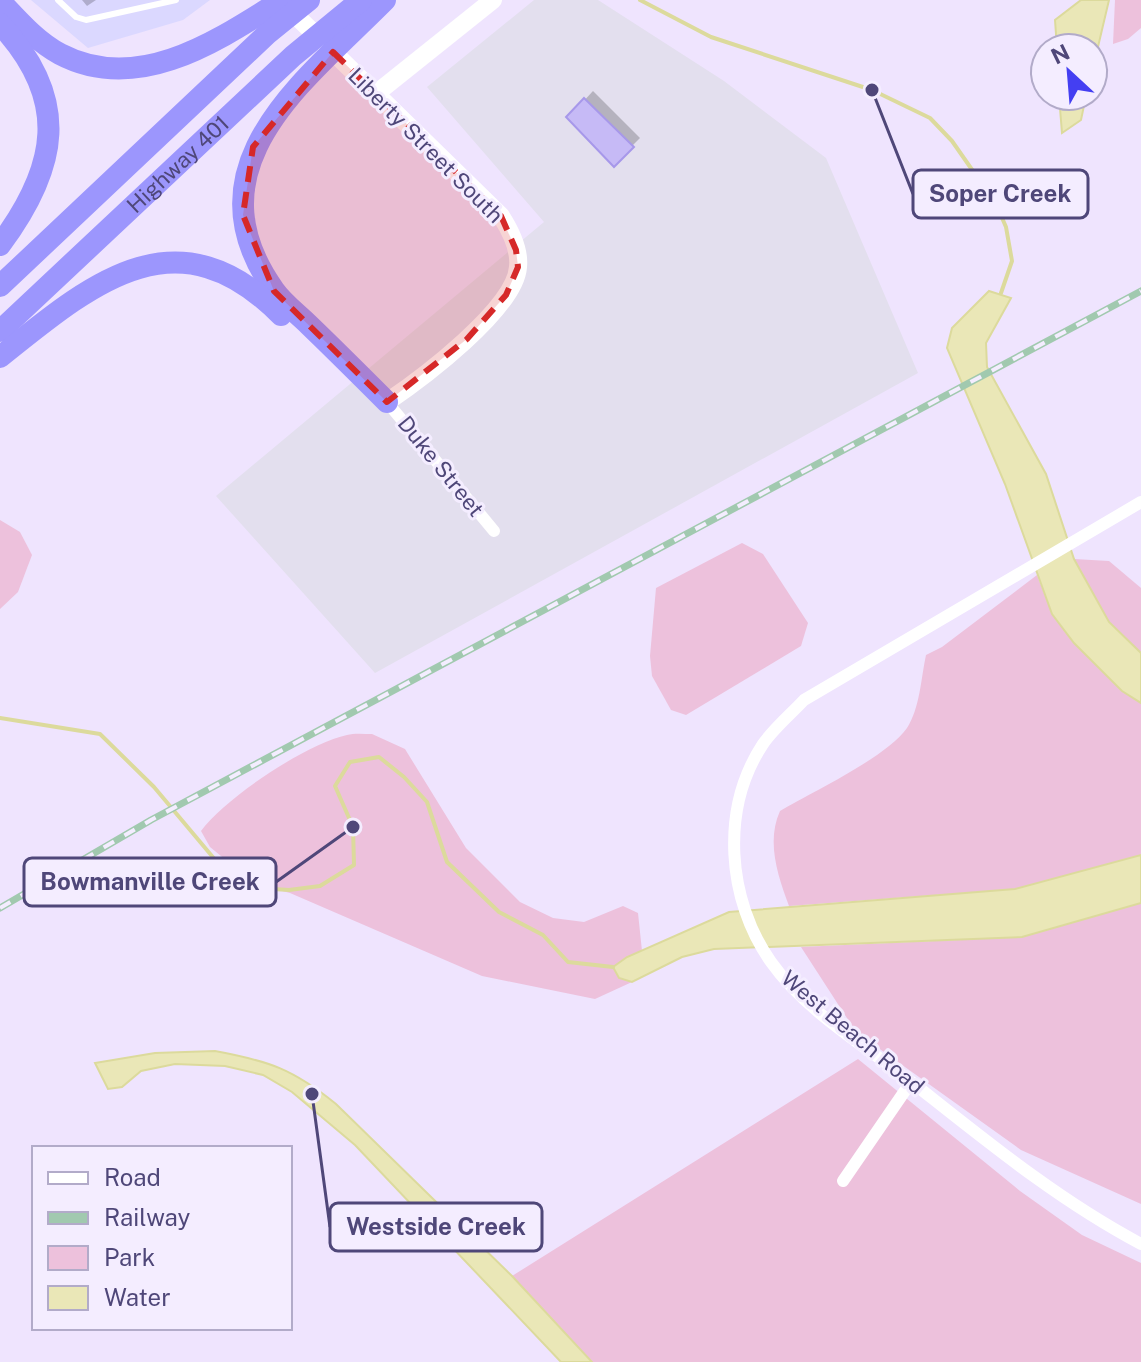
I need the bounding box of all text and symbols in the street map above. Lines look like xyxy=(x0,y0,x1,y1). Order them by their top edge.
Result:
north arrow xyxy=(1029,32,1109,112)
text: N xyxy=(1047,39,1074,69)
street label: Liberty Street South xyxy=(343,62,509,228)
street label: Highway 401 xyxy=(121,110,234,218)
callout: Soper Creek xyxy=(913,170,1088,218)
text: Soper Creek xyxy=(929,179,1071,207)
street label: Duke Street xyxy=(393,410,489,522)
callout: Bowmanville Creek xyxy=(24,858,276,906)
text: Bowmanville Creek xyxy=(40,867,260,895)
street label: West Beach Road xyxy=(776,965,930,1099)
legend xyxy=(32,1146,292,1330)
text: Road xyxy=(104,1163,161,1191)
text: Railway xyxy=(104,1203,190,1231)
callout: Westside Creek xyxy=(330,1203,542,1251)
text: Westside Creek xyxy=(346,1212,526,1240)
text: Park xyxy=(104,1243,155,1271)
text: Water xyxy=(104,1283,171,1311)

